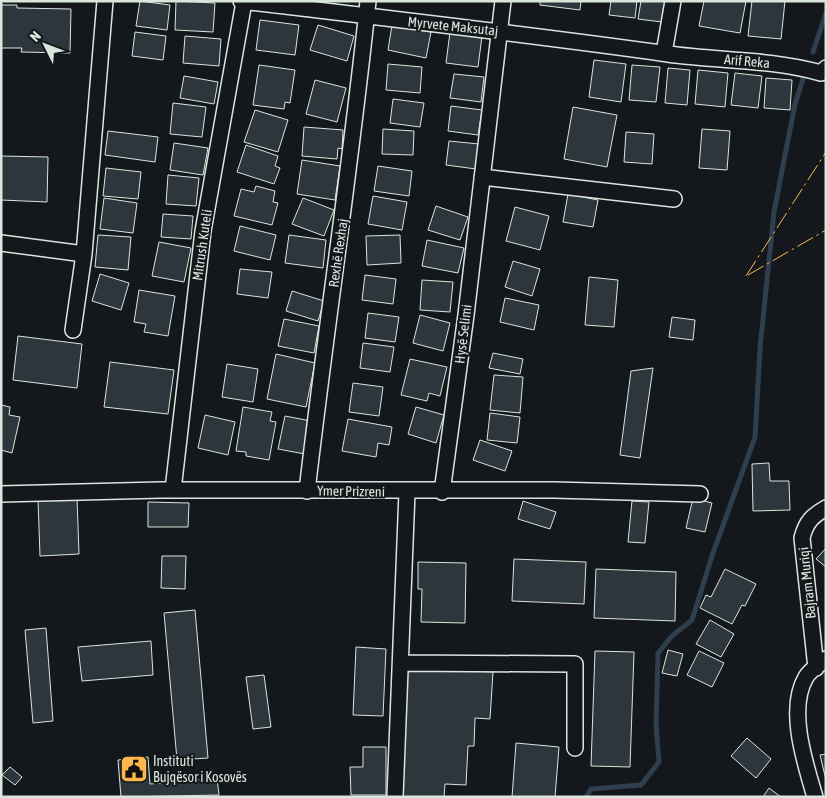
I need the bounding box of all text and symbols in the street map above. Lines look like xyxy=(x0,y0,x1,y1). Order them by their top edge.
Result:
street label: Myrvete Maksutaj xyxy=(407,13,499,39)
north arrow xyxy=(20,20,70,70)
text: N xyxy=(27,28,44,45)
street label: Arif Reka xyxy=(723,51,771,71)
street label: Mitrush Kuteli xyxy=(189,208,215,282)
street label: Rexhë Rexhaj xyxy=(325,218,351,288)
street label: Hysë Selimi xyxy=(451,303,475,365)
street label: Ymer Prizreni xyxy=(317,482,385,500)
street label: Bajram Muriqi xyxy=(795,546,819,620)
place label: Instituti Bujqësor i Kosovës xyxy=(153,753,247,785)
public building icon: Instituti Bujqësor i Kosovës xyxy=(119,754,149,784)

